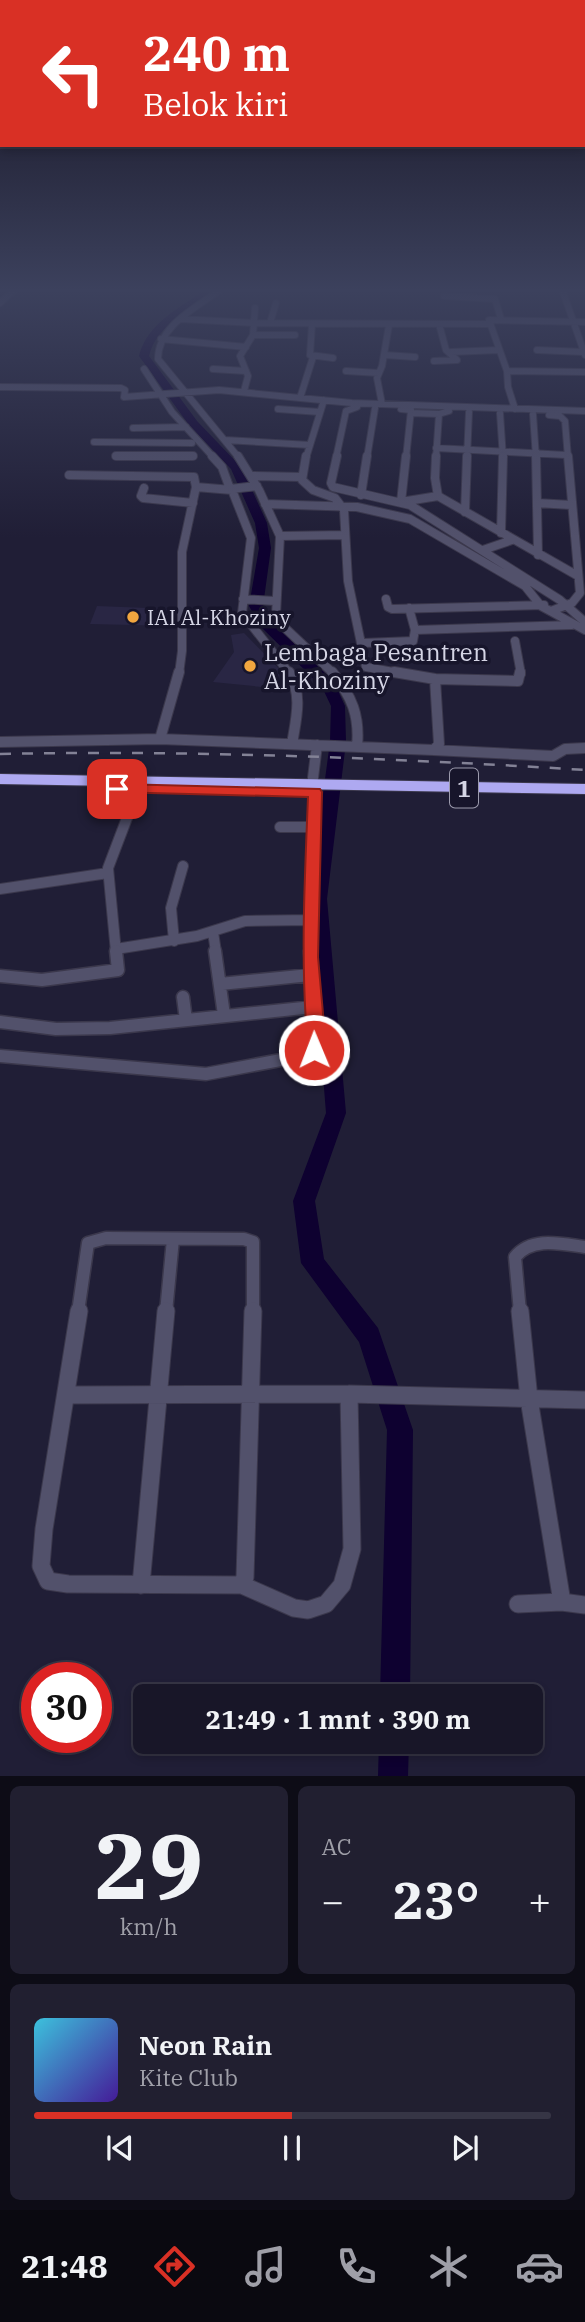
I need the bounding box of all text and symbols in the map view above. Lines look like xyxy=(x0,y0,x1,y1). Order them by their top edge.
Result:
text: 240 m xyxy=(143,21,290,84)
icon: left xyxy=(28,28,119,119)
text: Belok kiri xyxy=(143,83,288,125)
place label: IAI Al-Khoziny xyxy=(147,603,292,631)
marker: IAI Al-Khoziny xyxy=(125,609,141,625)
place label: Lembaga Pesantren Al-Khoziny xyxy=(264,636,488,696)
marker: Lembaga Pesantren Al-Khoziny xyxy=(242,658,258,674)
pin xyxy=(87,759,147,819)
road number: 1 xyxy=(450,768,478,808)
icon: arrive xyxy=(98,770,136,808)
position arrow xyxy=(277,1013,351,1087)
speed limit sign: 30 xyxy=(21,1662,112,1753)
text: 21:49 · 1 mnt · 390 m xyxy=(206,1702,470,1736)
text: 29 xyxy=(94,1806,203,1924)
text: AC xyxy=(322,1831,352,1861)
text: 23° xyxy=(393,1866,480,1933)
text: − xyxy=(322,1876,344,1925)
text: + xyxy=(528,1876,551,1925)
text: km/h xyxy=(120,1911,178,1941)
text: Neon Rain xyxy=(139,2028,272,2062)
text: Kite Club xyxy=(139,2062,238,2092)
icon: previous xyxy=(101,2129,139,2167)
icon: pause xyxy=(273,2129,311,2167)
icon: next xyxy=(446,2129,484,2167)
icon: directions xyxy=(150,2242,199,2291)
icon: music xyxy=(241,2242,290,2291)
icon: phone xyxy=(332,2242,381,2291)
icon: climate xyxy=(424,2242,473,2291)
icon: car xyxy=(515,2242,564,2291)
text: 21:48 xyxy=(21,2245,108,2287)

